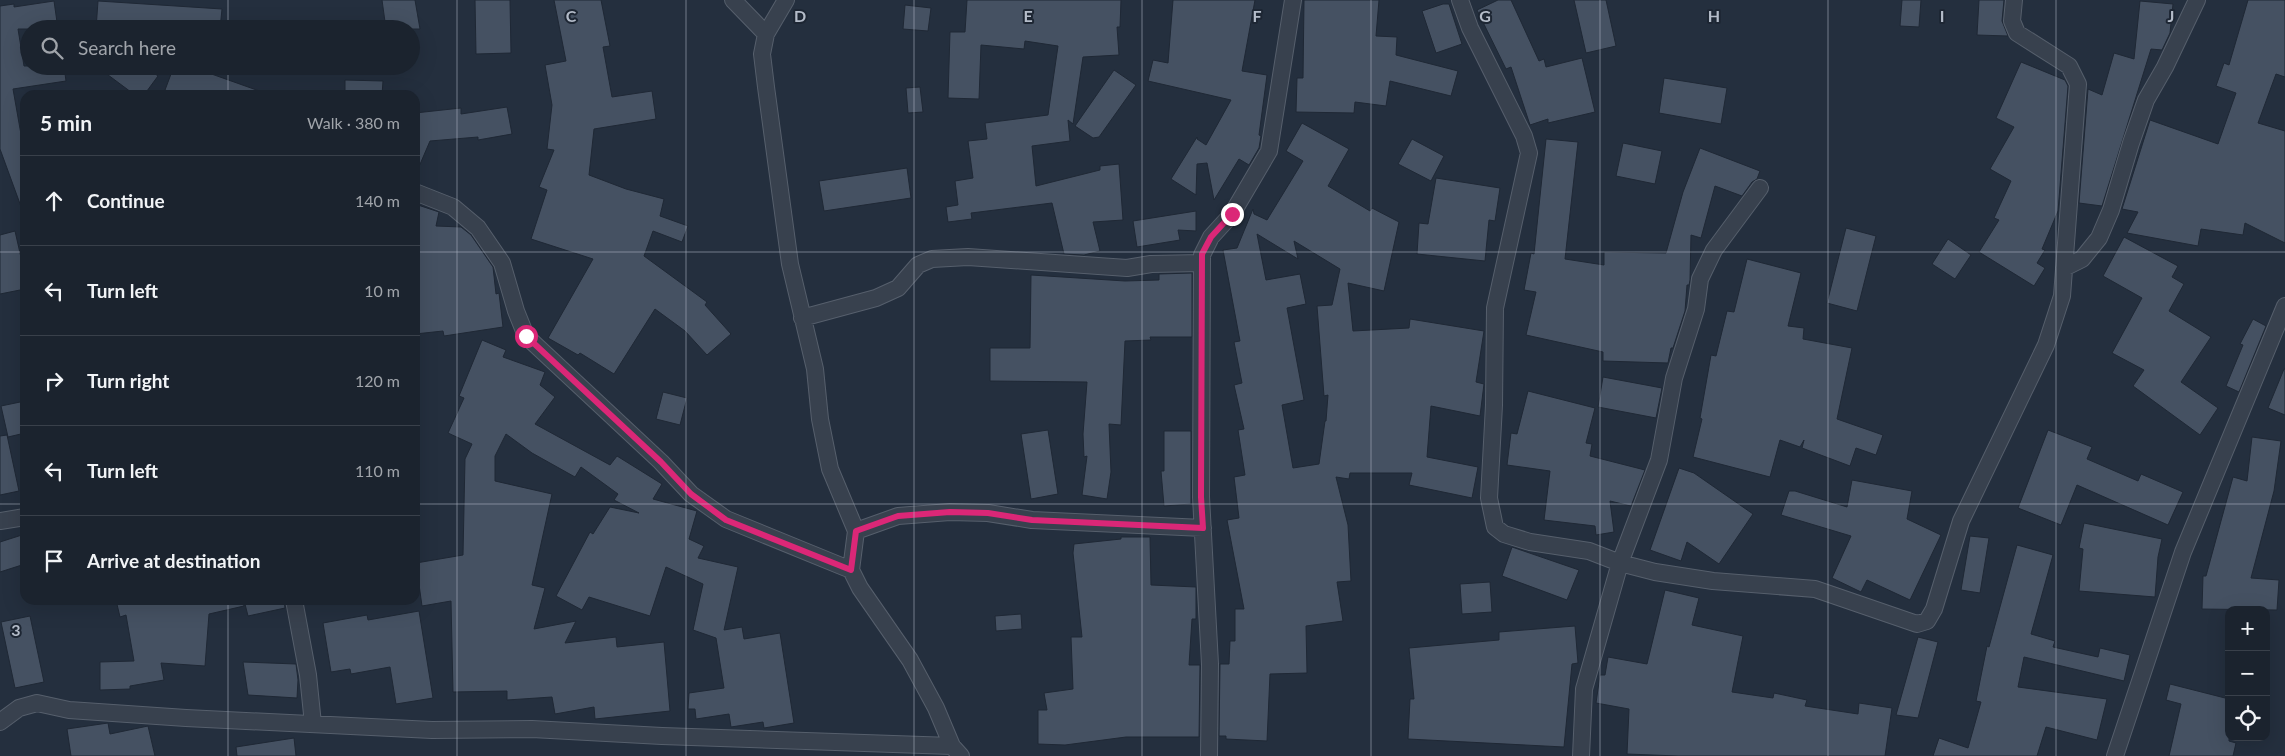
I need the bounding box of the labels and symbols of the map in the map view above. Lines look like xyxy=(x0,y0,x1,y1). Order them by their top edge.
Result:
text: C xyxy=(566,6,577,25)
text: D xyxy=(794,6,806,25)
text: E xyxy=(1023,6,1033,25)
text: F xyxy=(1252,6,1262,25)
text: G xyxy=(1479,6,1491,25)
text: H xyxy=(1708,6,1720,25)
text: I xyxy=(1940,6,1944,25)
text: J xyxy=(2168,6,2174,25)
route end xyxy=(1221,203,1244,226)
route start xyxy=(515,325,538,348)
text: 3 xyxy=(11,620,21,639)

